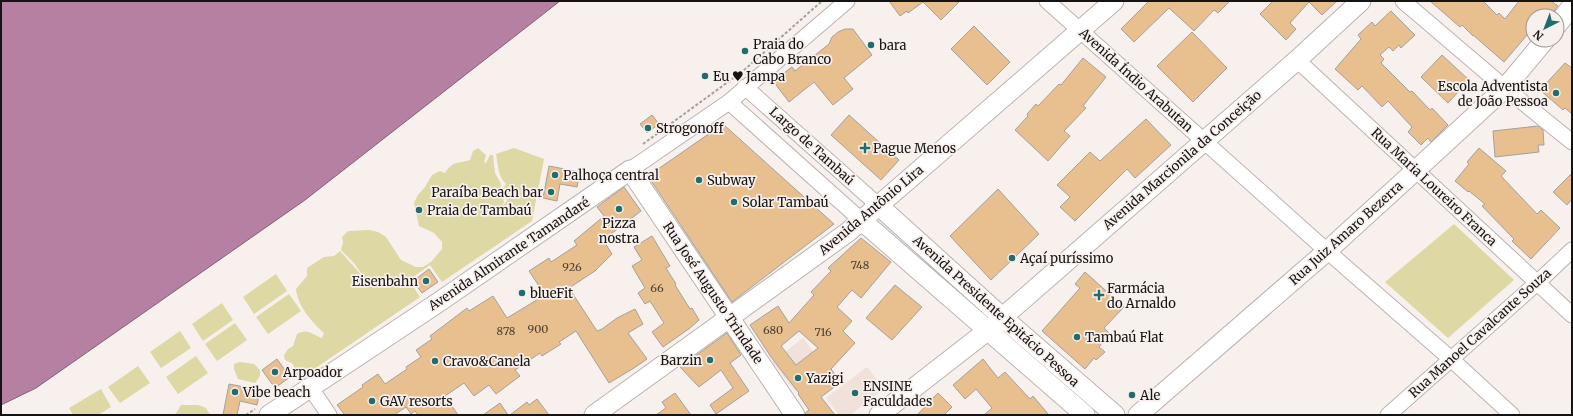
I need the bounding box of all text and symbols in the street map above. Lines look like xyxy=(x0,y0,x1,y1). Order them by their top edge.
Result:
north arrow xyxy=(1525,8,1565,48)
street label: Avenida Índio Arabutan xyxy=(1075,23,1197,136)
text: N xyxy=(1530,27,1546,44)
place label: Praia do Cabo Branco xyxy=(753,36,832,68)
place label: bara xyxy=(878,37,907,54)
marker: bara xyxy=(866,40,876,50)
marker: Praia do Cabo Branco xyxy=(740,46,750,56)
place label: Eu ♥ Jampa xyxy=(713,68,785,85)
marker: Eu ♥ Jampa xyxy=(700,71,710,81)
place label: Escola Adventista de João Pessoa xyxy=(1438,78,1548,110)
street label: Avenida Marcionila da Conceição xyxy=(1098,86,1265,234)
marker: Escola Adventista de João Pessoa xyxy=(1551,88,1561,98)
street label: Largo de Tambaú xyxy=(766,103,858,189)
place label: Strogonoff xyxy=(656,120,724,137)
marker: Strogonoff xyxy=(643,123,653,133)
street label: Rua Maria Loureiro Franca xyxy=(1368,124,1500,250)
place label: Pague Menos xyxy=(873,140,956,157)
marker: Pague Menos xyxy=(860,143,870,153)
street label: Avenida Antônio Lira xyxy=(814,161,927,259)
place label: Palhoça central xyxy=(563,167,659,184)
marker: Palhoça central xyxy=(550,170,560,180)
place label: Subway xyxy=(707,172,756,189)
marker: Subway xyxy=(694,175,704,185)
street label: Rua Juiz Amaro Bezerra xyxy=(1286,177,1406,289)
place label: Paraíba Beach bar xyxy=(431,184,543,201)
marker: Paraíba Beach bar xyxy=(546,187,556,197)
street label: Avenida Almirante Tamandaré xyxy=(424,193,593,315)
place label: Solar Tambaú xyxy=(742,194,829,211)
marker: Solar Tambaú xyxy=(729,197,739,207)
place label: Praia de Tambaú xyxy=(427,202,532,219)
marker: Pizza nostra xyxy=(614,204,624,214)
marker: Praia de Tambaú xyxy=(414,205,424,215)
place label: Pizza nostra xyxy=(599,215,639,247)
street label: Rua José Augusto Trindade xyxy=(659,219,767,367)
street label: Avenida Presidente Epitácio Pessoa xyxy=(908,231,1083,390)
place label: Açaí puríssimo xyxy=(1019,250,1114,267)
marker: Açaí puríssimo xyxy=(1007,253,1017,263)
house number: 748 xyxy=(851,258,870,272)
house number: 926 xyxy=(562,260,582,274)
street label: Rua Manoel Cavalcante Souza xyxy=(1405,265,1555,401)
place label: Eisenbahn xyxy=(352,273,418,290)
marker: Eisenbahn xyxy=(421,276,431,286)
place label: Farmácia do Arnaldo xyxy=(1107,280,1176,312)
house number: 66 xyxy=(650,281,664,295)
place label: blueFit xyxy=(529,285,573,302)
marker: blueFit xyxy=(517,288,527,298)
marker: Farmácia do Arnaldo xyxy=(1094,290,1104,300)
house number: 900 xyxy=(528,322,548,336)
house number: 680 xyxy=(763,323,783,337)
house number: 878 xyxy=(497,324,516,338)
house number: 716 xyxy=(814,325,832,339)
place label: Tambaú Flat xyxy=(1085,329,1163,346)
marker: Tambaú Flat xyxy=(1072,332,1082,342)
place label: Barzin xyxy=(660,352,702,369)
place label: Cravo&Canela xyxy=(443,353,531,370)
marker: Barzin xyxy=(705,355,715,365)
marker: Cravo&Canela xyxy=(430,356,440,366)
place label: Arpoador xyxy=(282,364,343,381)
marker: Arpoador xyxy=(270,367,280,377)
place label: Yazigi xyxy=(805,370,844,387)
marker: Yazigi xyxy=(793,373,803,383)
place label: ENSINE Faculdades xyxy=(863,378,932,410)
place label: Vibe beach xyxy=(242,384,311,401)
marker: Vibe beach xyxy=(230,387,240,397)
place label: Ale xyxy=(1139,387,1160,404)
marker: ENSINE Faculdades xyxy=(850,388,860,398)
marker: Ale xyxy=(1127,390,1137,400)
place label: GAV resorts xyxy=(380,393,453,410)
marker: GAV resorts xyxy=(367,396,377,406)

